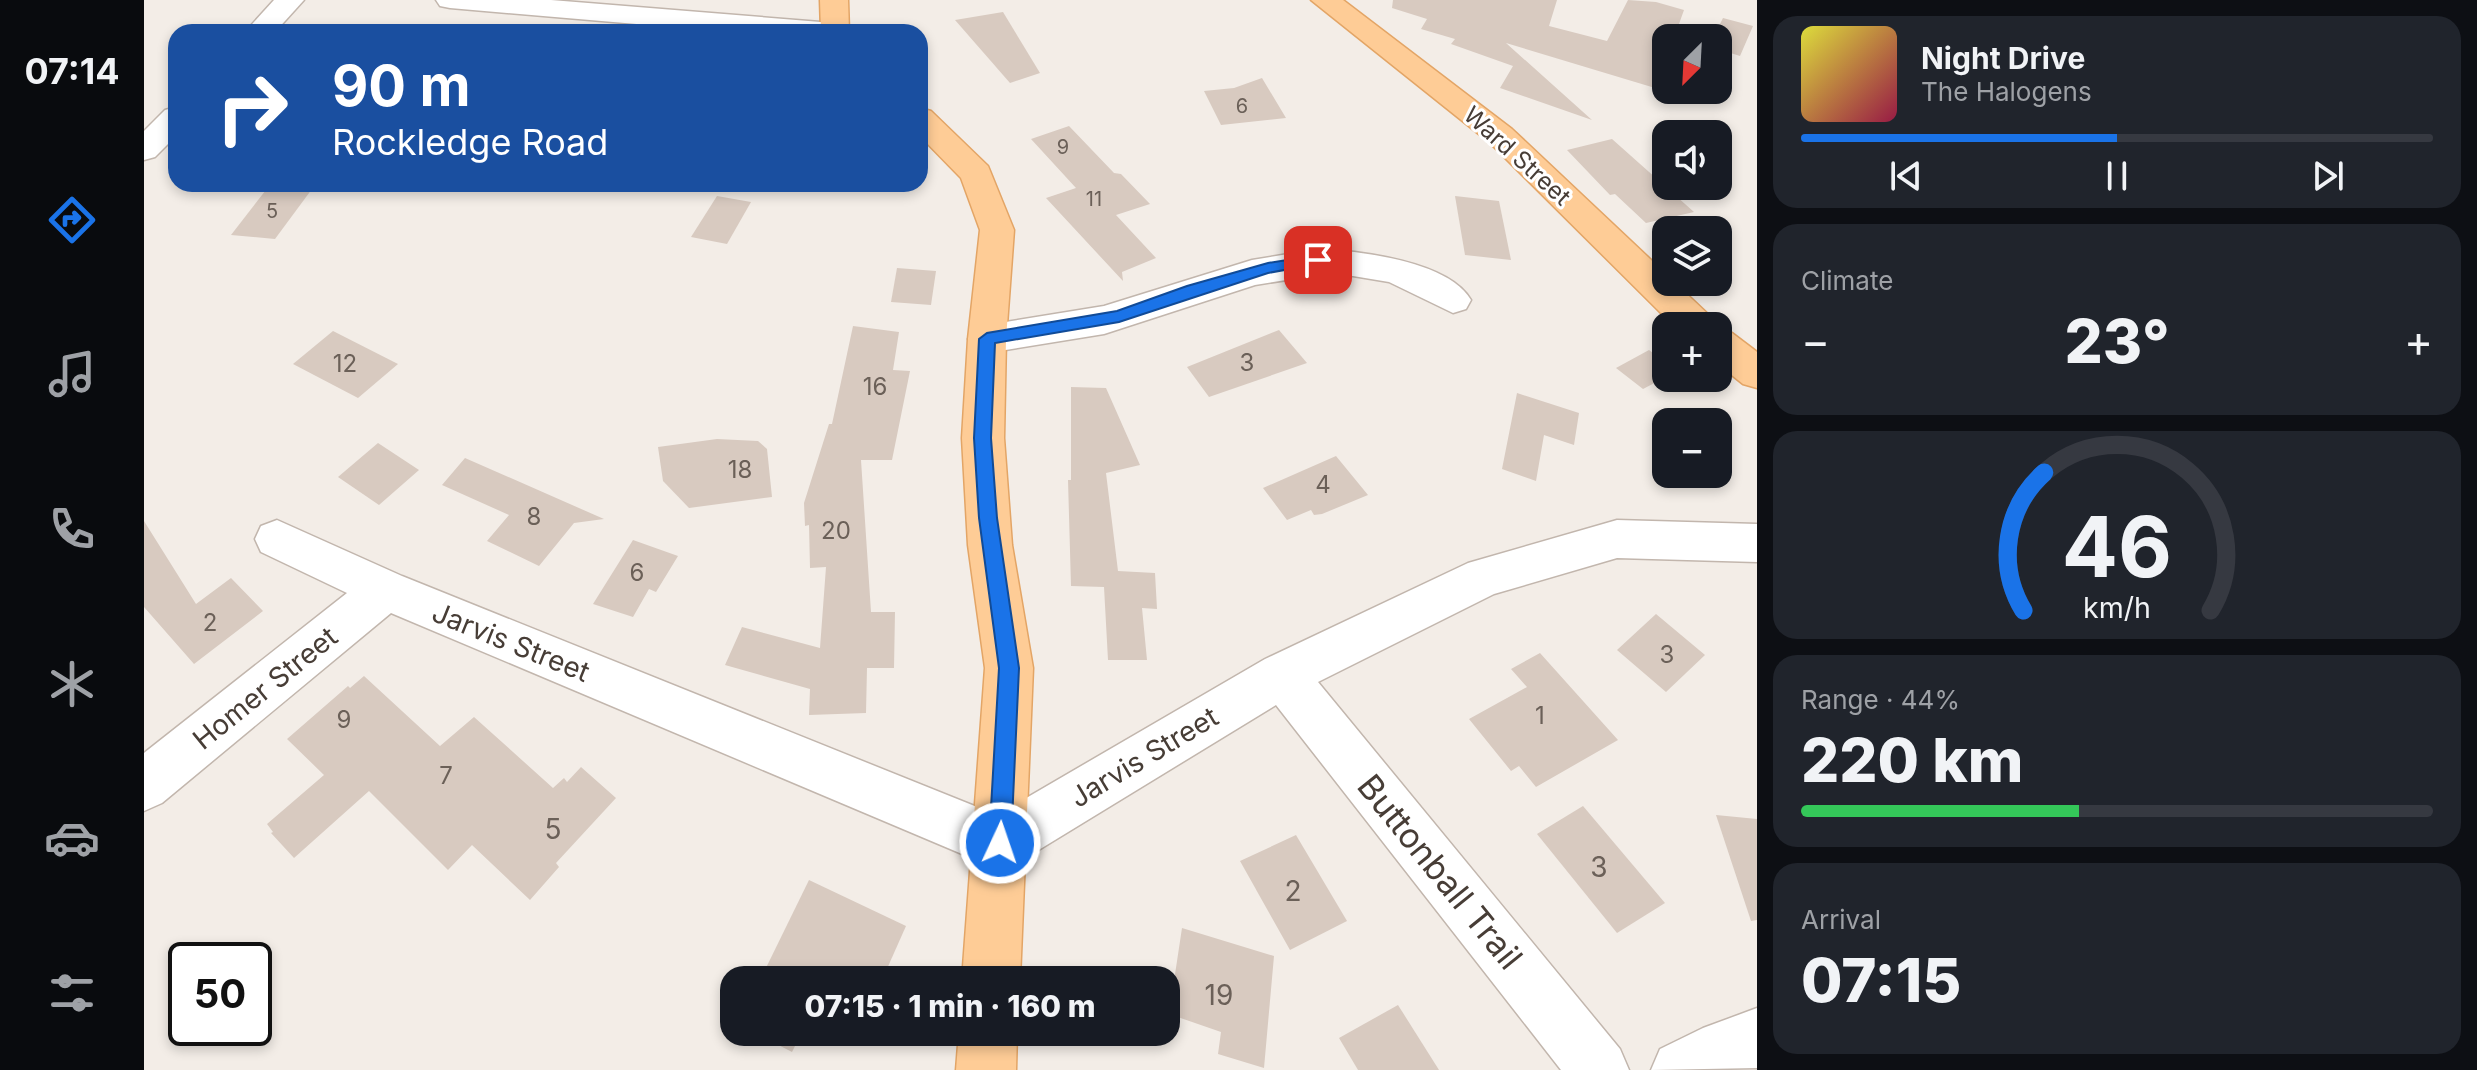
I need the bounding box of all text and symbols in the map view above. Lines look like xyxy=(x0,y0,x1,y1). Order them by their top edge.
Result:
north arrow xyxy=(1652,24,1732,104)
map controls xyxy=(1652,24,1732,488)
text: Night Drive xyxy=(1921,40,2085,76)
text: 07:14 xyxy=(24,49,120,93)
text: 90 m xyxy=(332,52,471,120)
icon: right xyxy=(200,56,304,160)
text: The Halogens xyxy=(1921,76,2092,107)
house number: 6 xyxy=(1236,94,1248,118)
street label: Ward Street xyxy=(1458,100,1577,211)
text: Rockledge Road xyxy=(332,120,608,164)
button: sound xyxy=(1652,120,1732,200)
house number: 9 xyxy=(1057,135,1069,159)
icon: previous xyxy=(1884,154,1928,198)
icon: pause xyxy=(2095,154,2139,198)
icon: next xyxy=(2306,154,2350,198)
house number: 11 xyxy=(1086,187,1102,211)
icon: directions xyxy=(44,192,100,248)
house number: 5 xyxy=(266,199,278,223)
button: layers xyxy=(1652,216,1732,296)
pin xyxy=(1284,226,1352,294)
icon: arrive xyxy=(1296,238,1340,282)
text: Climate xyxy=(1801,265,1893,296)
text: 23° xyxy=(2064,305,2170,377)
button: + xyxy=(1652,312,1732,392)
text: − xyxy=(1801,314,1830,368)
text: + xyxy=(2404,314,2433,368)
icon: music xyxy=(44,346,100,402)
house number: 3 xyxy=(1240,348,1254,377)
house number: 12 xyxy=(333,349,357,378)
house number: 16 xyxy=(863,372,887,401)
button: − xyxy=(1652,408,1732,488)
house number: 18 xyxy=(728,455,752,484)
house number: 4 xyxy=(1315,470,1331,499)
text: 46 xyxy=(2062,496,2172,597)
icon: phone xyxy=(44,501,100,557)
house number: 8 xyxy=(527,502,541,531)
house number: 20 xyxy=(821,516,851,545)
house number: 6 xyxy=(630,558,644,587)
text: km/h xyxy=(2083,590,2151,625)
street label: Jarvis Street xyxy=(427,595,595,689)
house number: 2 xyxy=(203,608,217,637)
street label: Homer Street xyxy=(186,619,344,757)
house number: 3 xyxy=(1660,640,1674,669)
icon: climate xyxy=(44,656,100,712)
text: Range · 44% xyxy=(1801,684,1960,715)
street label: Jarvis Street xyxy=(1064,699,1224,815)
house number: 1 xyxy=(1535,701,1545,730)
house number: 9 xyxy=(337,705,351,734)
text: 220 km xyxy=(1801,724,2023,796)
house number: 7 xyxy=(439,761,453,790)
street label: Buttonball Trail xyxy=(1349,766,1531,977)
position arrow xyxy=(958,801,1042,885)
icon: car xyxy=(44,810,100,866)
house number: 5 xyxy=(544,812,562,846)
house number: 3 xyxy=(1590,850,1608,884)
house number: 2 xyxy=(1284,874,1302,908)
text: Arrival xyxy=(1801,904,1881,935)
speed limit sign: 50 xyxy=(168,942,272,1046)
text: 07:15 xyxy=(1801,944,1961,1016)
icon: filters xyxy=(44,965,100,1021)
house number: 19 xyxy=(1205,978,1233,1012)
text: 07:15 · 1 min · 160 m xyxy=(805,988,1095,1024)

